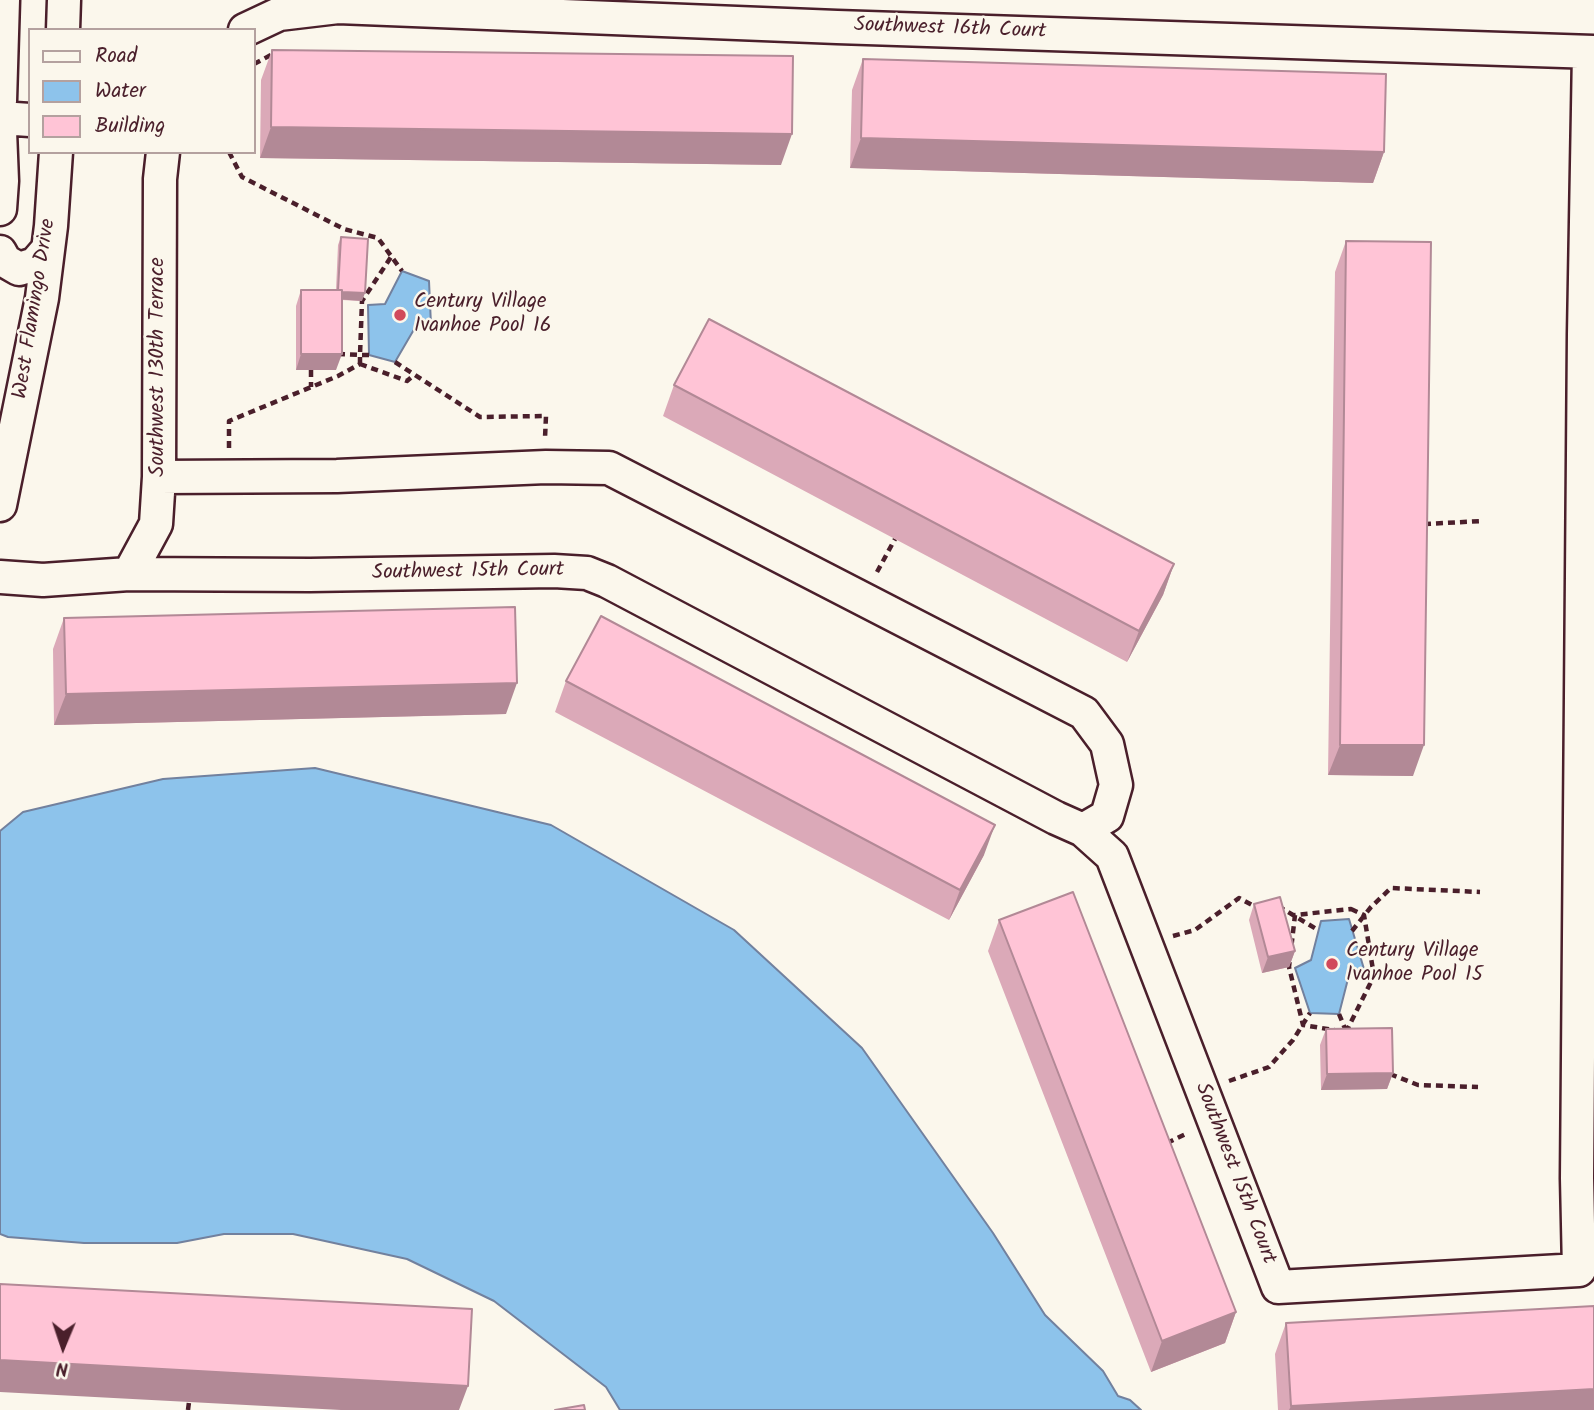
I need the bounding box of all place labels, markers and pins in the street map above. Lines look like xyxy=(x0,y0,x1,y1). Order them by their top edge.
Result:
place label: Century Village Ivanhoe Pool 16 xyxy=(414,290,551,340)
marker: Century Village Ivanhoe Pool 16 xyxy=(392,307,408,323)
place label: Century Village Ivanhoe Pool 15 xyxy=(1346,939,1483,989)
marker: Century Village Ivanhoe Pool 15 xyxy=(1324,956,1340,972)

